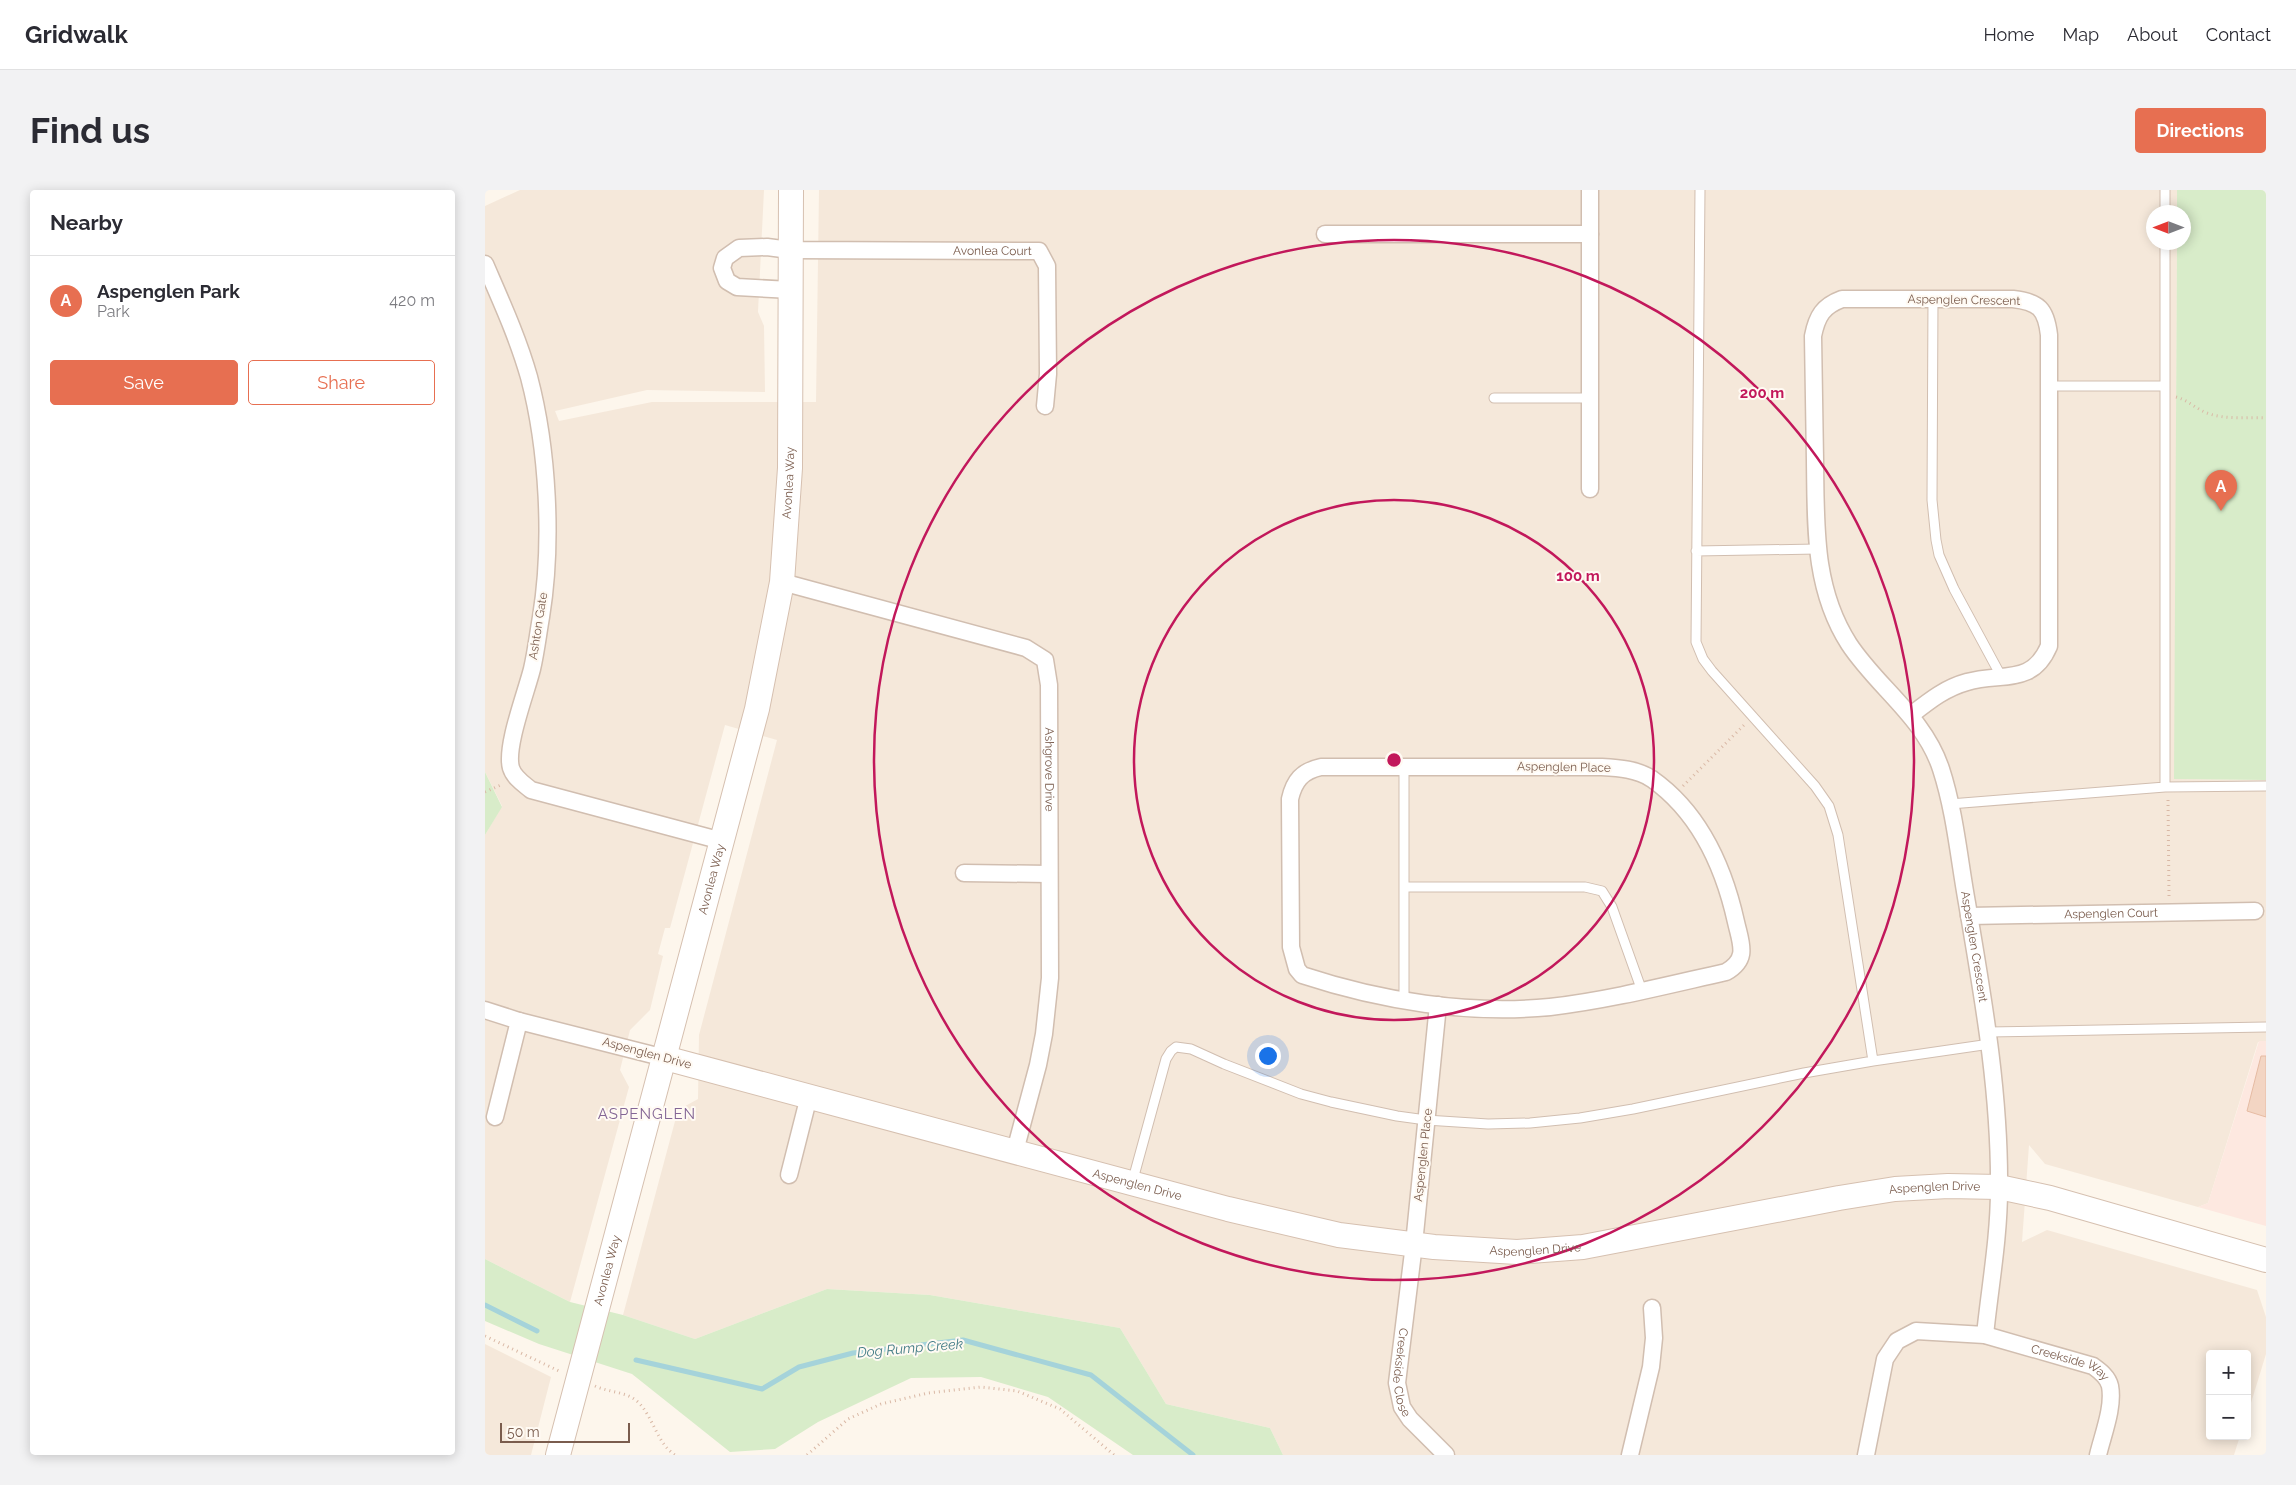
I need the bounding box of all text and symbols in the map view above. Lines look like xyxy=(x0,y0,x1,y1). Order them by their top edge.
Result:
text: Gridwalk xyxy=(25,20,128,49)
text: Home xyxy=(1983,24,2034,45)
text: Map xyxy=(2062,24,2099,45)
text: About xyxy=(2127,24,2178,45)
text: Contact xyxy=(2206,24,2271,45)
button: Directions xyxy=(2135,108,2266,153)
text: Find us xyxy=(30,110,150,151)
north arrow xyxy=(2146,205,2191,250)
text: Nearby xyxy=(50,210,123,235)
street label: Avonlea Court xyxy=(953,244,1032,258)
text: Aspenglen Park xyxy=(97,280,240,302)
text: A xyxy=(61,291,71,310)
text: 420 m xyxy=(389,291,435,310)
street label: Aspenglen Crescent xyxy=(1908,292,2020,308)
text: Park xyxy=(97,302,130,321)
button: Save xyxy=(50,360,238,405)
button: Share xyxy=(248,360,435,405)
text: 200 m xyxy=(1740,384,1784,402)
street label: Avonlea Way xyxy=(779,446,797,519)
pin: A xyxy=(2205,470,2237,511)
text: 100 m xyxy=(1556,567,1600,585)
street label: Ashton Gate xyxy=(526,591,550,661)
street label: Ashgrove Drive xyxy=(1042,727,1056,812)
centre of rings xyxy=(1385,751,1403,769)
street label: Aspenglen Place xyxy=(1517,759,1611,775)
street label: Avonlea Way xyxy=(696,842,728,916)
street label: Aspenglen Crescent xyxy=(1958,890,1990,1003)
street label: Aspenglen Court xyxy=(2064,906,2158,921)
street label: Aspenglen Drive xyxy=(601,1034,693,1072)
your location xyxy=(1255,1043,1281,1069)
district label: ASPENGLEN xyxy=(598,1105,696,1123)
street label: Aspenglen Place xyxy=(1411,1108,1435,1202)
street label: Aspenglen Drive xyxy=(1091,1166,1183,1203)
street label: Aspenglen Drive xyxy=(1888,1179,1981,1197)
street label: Avonlea Way xyxy=(591,1233,623,1307)
street label: Aspenglen Drive xyxy=(1489,1240,1581,1259)
street label: Creekside Close xyxy=(1390,1327,1414,1419)
water label: Dog Rump Creek xyxy=(856,1335,964,1361)
street label: Creekside Way xyxy=(2030,1342,2113,1384)
map controls xyxy=(2206,1350,2251,1440)
button: + xyxy=(2206,1350,2251,1395)
button: − xyxy=(2206,1395,2251,1440)
scale bar xyxy=(500,1420,630,1443)
text: 50 m xyxy=(507,1424,540,1440)

